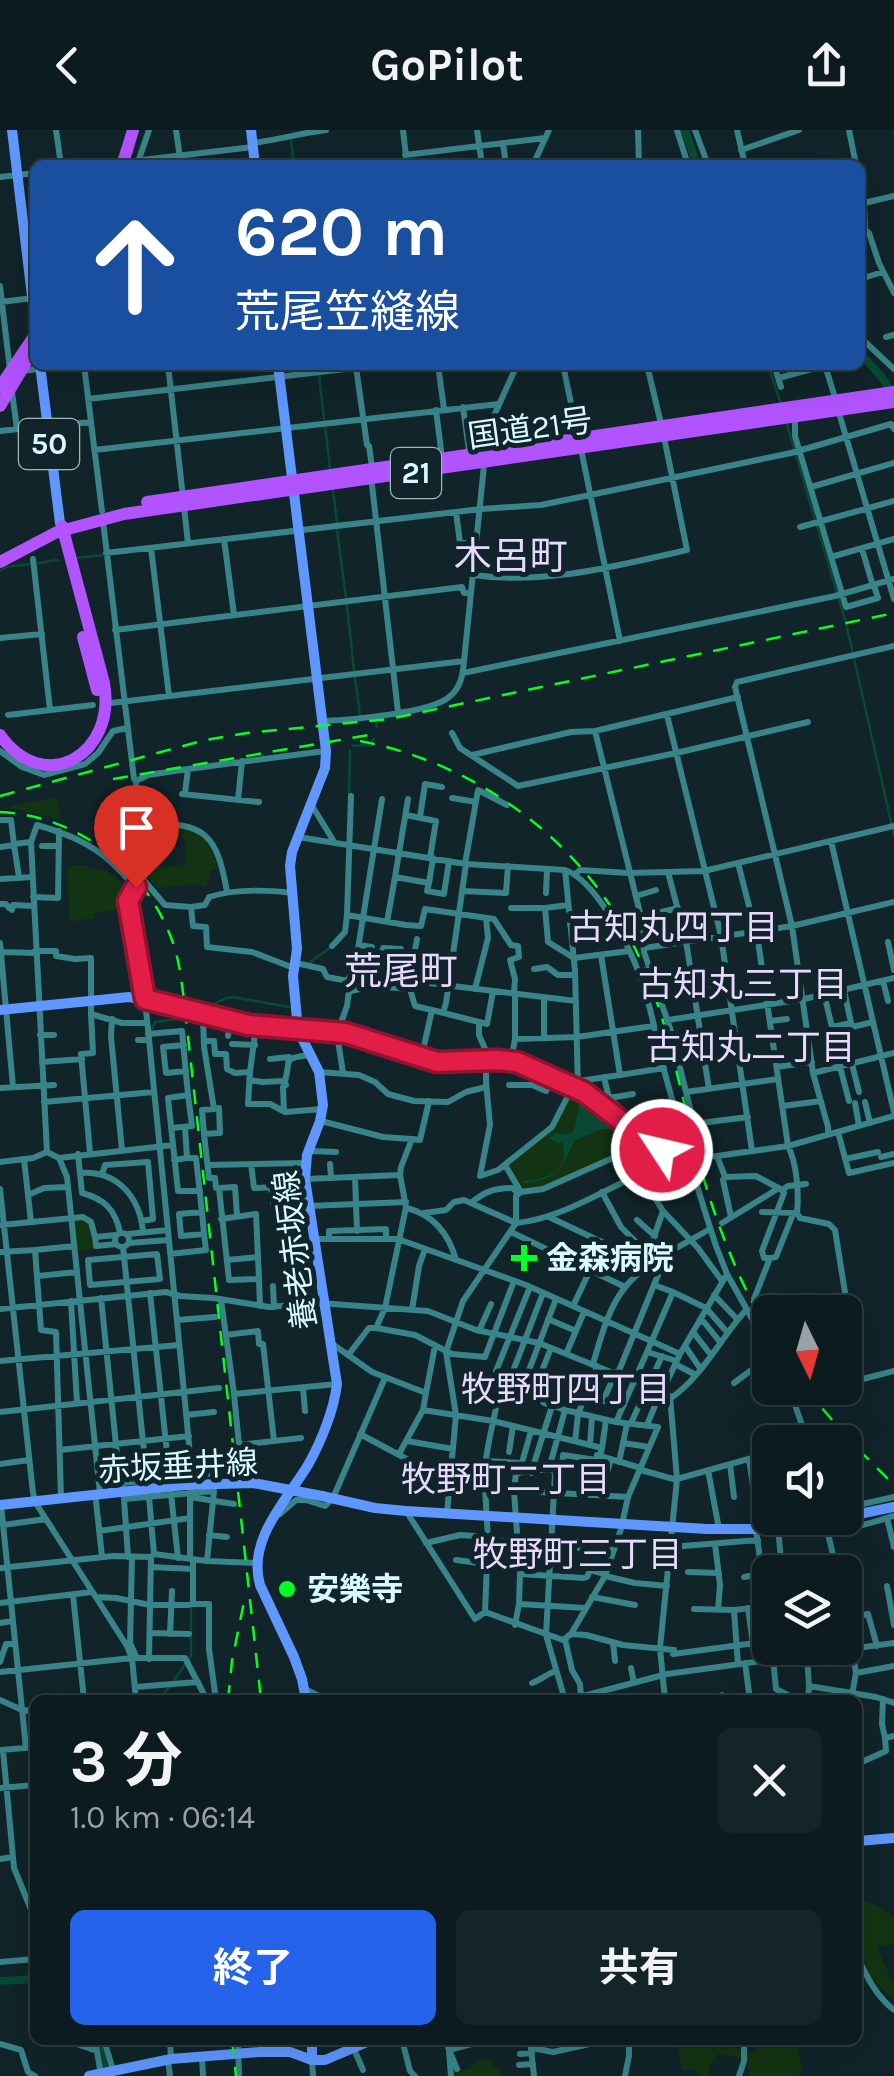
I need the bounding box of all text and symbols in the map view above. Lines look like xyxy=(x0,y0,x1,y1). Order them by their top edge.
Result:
icon: back xyxy=(40,38,95,93)
icon: share xyxy=(799,38,854,93)
text: GoPilot xyxy=(370,39,524,91)
text: 620 m xyxy=(235,191,448,273)
icon: ahead xyxy=(70,200,200,330)
text: 荒尾笠縫線 xyxy=(235,286,460,338)
street label: 国道21号 xyxy=(466,401,595,456)
road number: 50 xyxy=(19,419,79,469)
road number: 21 xyxy=(391,448,441,498)
district label: 木呂町 xyxy=(454,534,568,579)
pin xyxy=(94,785,179,888)
icon: arrive xyxy=(109,800,164,855)
district label: 古知丸四丁目 xyxy=(569,907,779,948)
district label: 荒尾町 xyxy=(344,949,458,994)
district label: 古知丸三丁目 xyxy=(638,964,848,1005)
district label: 古知丸二丁目 xyxy=(646,1027,856,1068)
position arrow xyxy=(610,1098,714,1202)
street label: 養老赤坂線 xyxy=(267,1168,324,1332)
place label: 金森病院 xyxy=(546,1240,674,1277)
marker: 金森病院 xyxy=(511,1245,537,1271)
north arrow xyxy=(752,1295,862,1405)
map controls xyxy=(752,1295,862,1665)
district label: 牧野町四丁目 xyxy=(461,1369,671,1410)
button: sound xyxy=(752,1425,862,1535)
street label: 赤坂垂井線 xyxy=(97,1444,259,1489)
district label: 牧野町二丁目 xyxy=(401,1459,611,1500)
district label: 牧野町三丁目 xyxy=(473,1534,683,1575)
button: layers xyxy=(752,1555,862,1665)
place label: 安樂寺 xyxy=(307,1571,403,1608)
marker: 安樂寺 xyxy=(276,1578,298,1600)
text: 3 分 xyxy=(70,1726,183,1796)
button: close xyxy=(717,1728,822,1833)
text: 1.0 km · 06:14 xyxy=(70,1799,255,1836)
button: 終了 xyxy=(70,1910,436,2025)
button: 共有 xyxy=(456,1910,822,2025)

